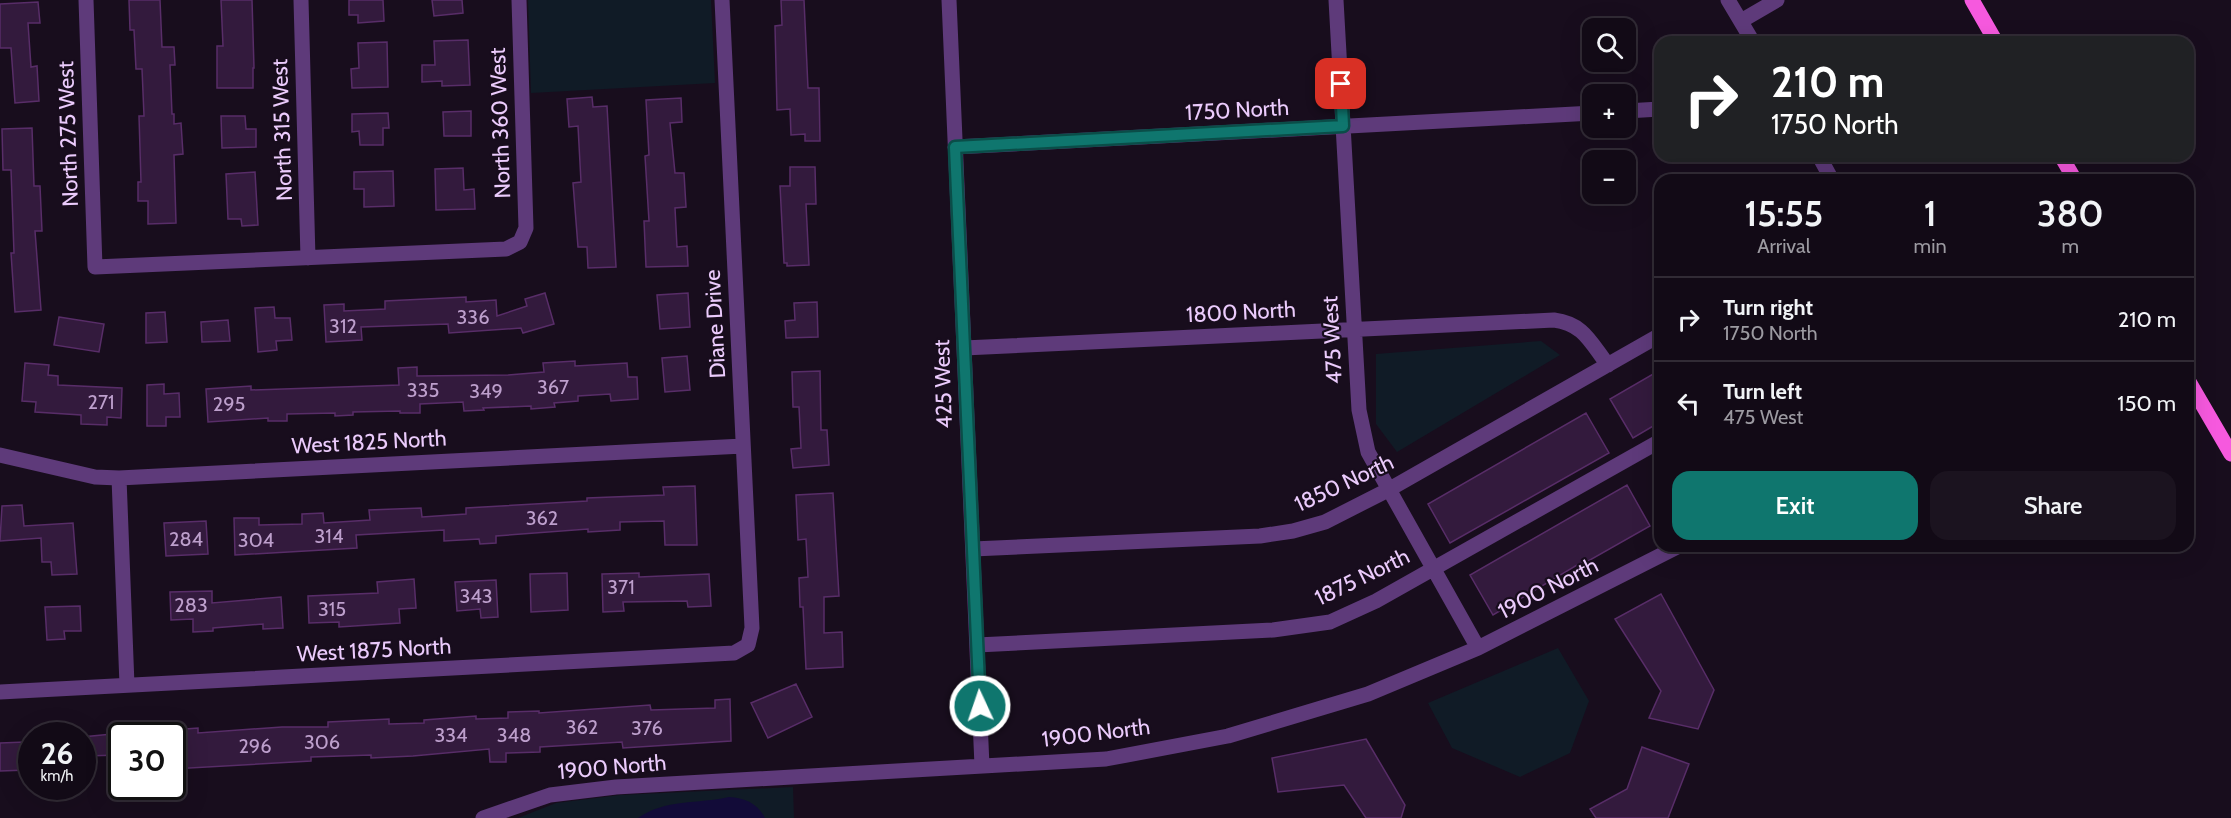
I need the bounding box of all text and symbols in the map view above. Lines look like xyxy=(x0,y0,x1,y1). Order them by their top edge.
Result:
map controls xyxy=(1582,18,1636,204)
button: search xyxy=(1582,18,1636,72)
street label: North 360 West xyxy=(484,47,516,199)
text: 210 m xyxy=(1771,56,1884,108)
street label: North 315 West xyxy=(266,58,298,202)
pin xyxy=(1315,58,1366,109)
street label: North 275 West xyxy=(52,60,84,207)
icon: right xyxy=(1672,60,1750,138)
icon: arrive xyxy=(1324,67,1357,100)
button: + xyxy=(1582,84,1636,138)
street label: 1750 North xyxy=(1184,94,1290,126)
text: 1750 North xyxy=(1771,108,1899,141)
button: − xyxy=(1582,150,1636,204)
text: 15:55 xyxy=(1744,191,1823,235)
text: 1 xyxy=(1924,191,1936,235)
text: 380 xyxy=(2037,191,2104,235)
text: Arrival xyxy=(1757,234,1810,258)
text: min xyxy=(1914,234,1947,258)
text: m xyxy=(2062,234,2079,258)
street label: Diane Drive xyxy=(699,269,731,379)
text: Turn right xyxy=(1723,294,1813,321)
street label: 475 West xyxy=(1316,295,1348,385)
street label: 1800 North xyxy=(1185,296,1297,328)
icon: right xyxy=(1672,303,1705,336)
house number: 336 xyxy=(457,305,490,329)
text: 210 m xyxy=(2118,306,2176,333)
house number: 312 xyxy=(329,314,357,338)
text: 1750 North xyxy=(1723,321,1818,345)
street label: 425 West xyxy=(928,339,958,429)
house number: 367 xyxy=(537,375,569,399)
house number: 335 xyxy=(407,378,439,402)
text: Turn left xyxy=(1723,378,1802,405)
house number: 349 xyxy=(469,379,503,403)
icon: left xyxy=(1672,387,1705,420)
house number: 271 xyxy=(87,390,115,414)
text: 150 m xyxy=(2117,390,2176,417)
house number: 295 xyxy=(213,392,245,416)
text: 475 West xyxy=(1723,405,1803,429)
street label: West 1825 North xyxy=(291,424,447,460)
street label: 1850 North xyxy=(1290,448,1398,518)
button: Exit xyxy=(1672,471,1918,540)
button: Share xyxy=(1930,471,2176,540)
house number: 362 xyxy=(526,506,558,530)
house number: 314 xyxy=(315,524,344,548)
house number: 284 xyxy=(169,527,204,551)
house number: 304 xyxy=(238,528,275,552)
street label: 1875 North xyxy=(1310,543,1414,611)
street label: 1900 North xyxy=(1493,551,1603,625)
house number: 371 xyxy=(607,575,635,599)
house number: 343 xyxy=(459,584,493,608)
house number: 283 xyxy=(174,593,208,617)
house number: 315 xyxy=(318,597,346,621)
street label: West 1875 North xyxy=(296,632,452,668)
position arrow xyxy=(948,674,1012,738)
street label: 1900 North xyxy=(1040,713,1152,753)
house number: 362 xyxy=(566,715,598,739)
house number: 376 xyxy=(631,716,663,740)
speed limit sign: 30 xyxy=(108,722,186,800)
house number: 334 xyxy=(434,723,468,747)
house number: 348 xyxy=(497,723,531,747)
house number: 306 xyxy=(304,730,340,754)
house number: 296 xyxy=(238,734,272,758)
text: 26 xyxy=(41,735,73,772)
street label: 1900 North xyxy=(557,749,667,785)
text: km/h xyxy=(41,767,73,785)

